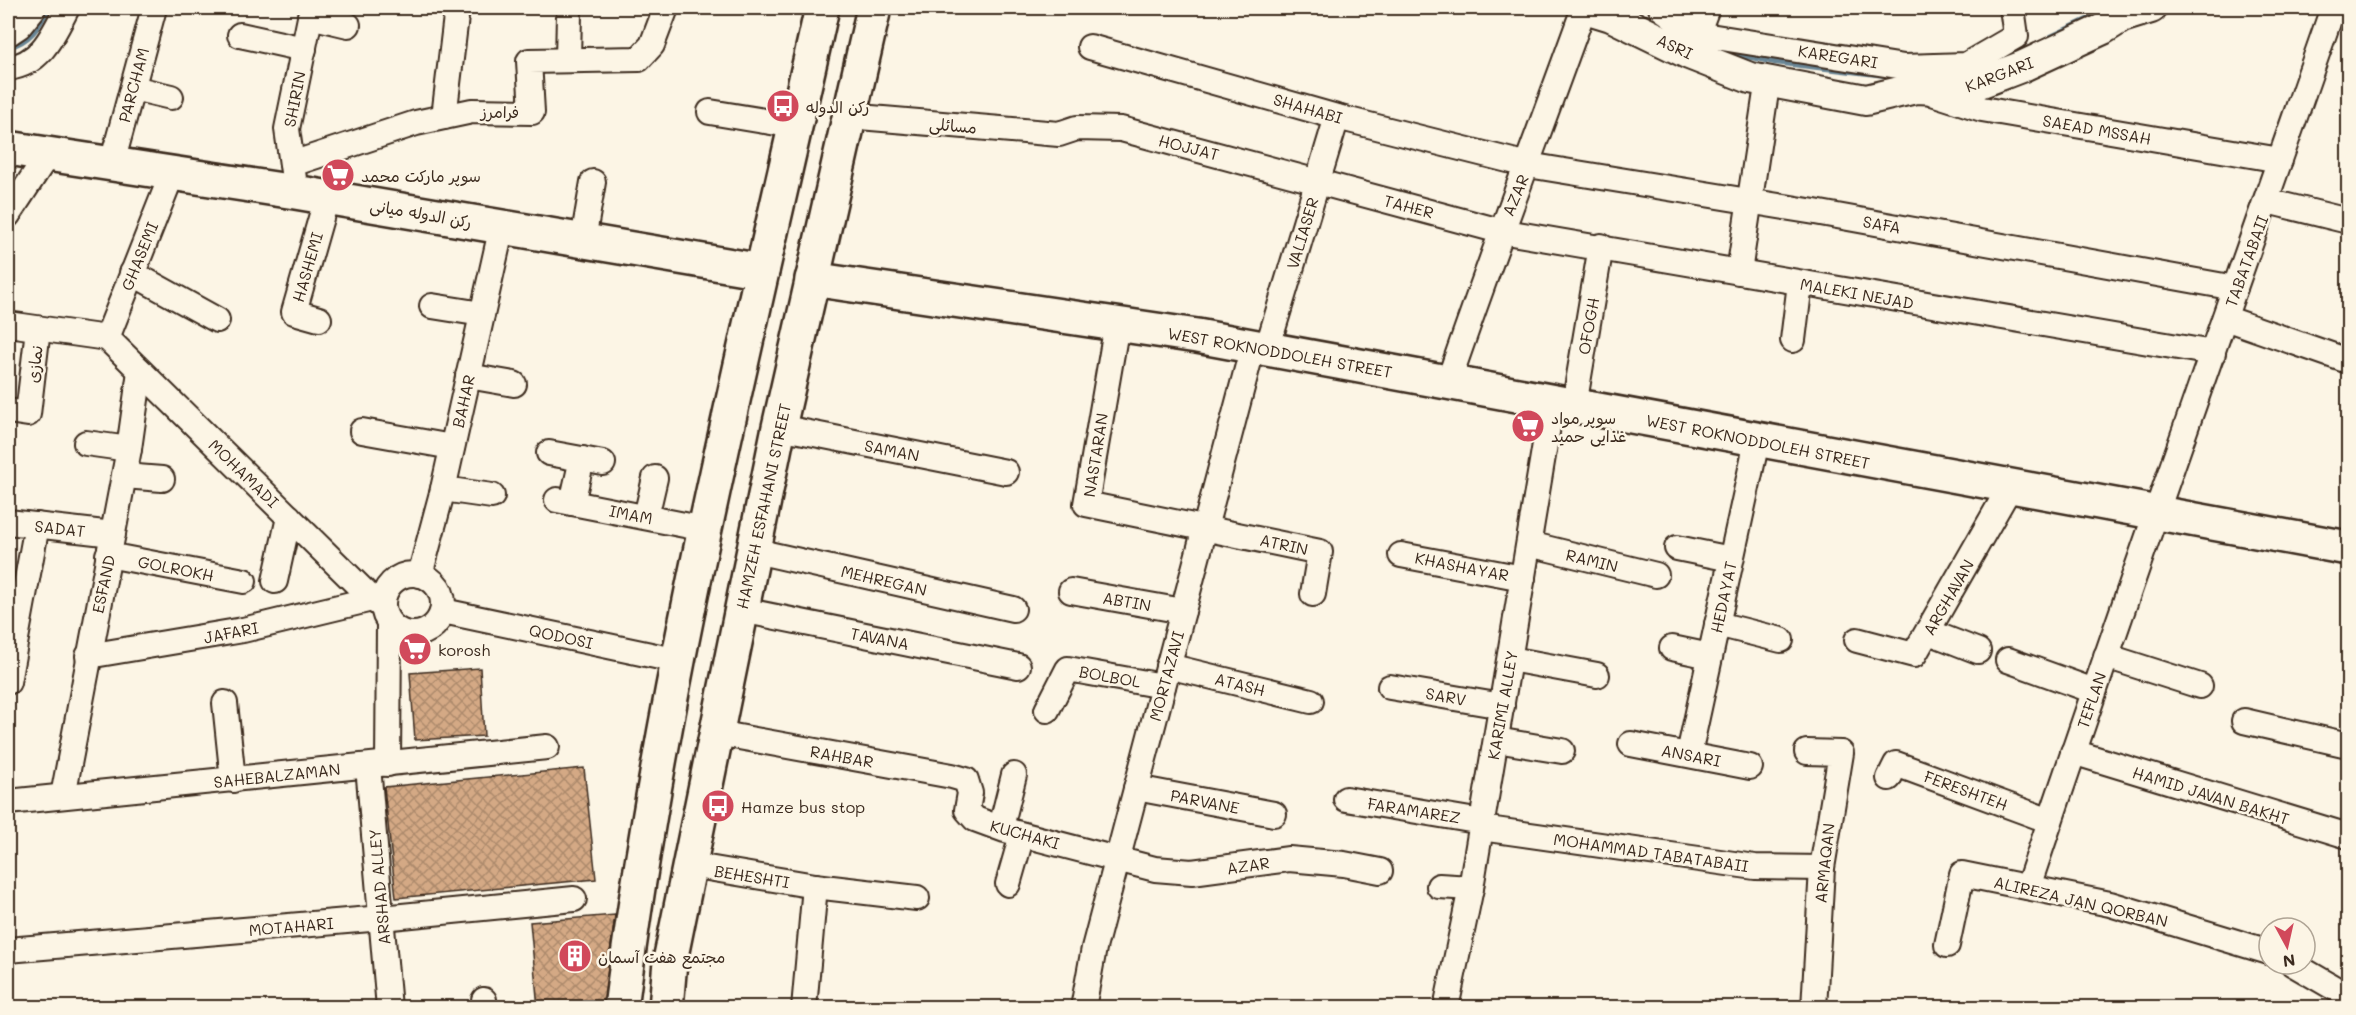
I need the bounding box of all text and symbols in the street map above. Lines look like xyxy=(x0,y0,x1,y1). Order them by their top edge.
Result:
street label: ASRI xyxy=(1654,29,1696,63)
street label: KAREGARI xyxy=(1797,39,1879,73)
street label: PARCHAM xyxy=(113,45,153,125)
street label: KARGARI xyxy=(1962,51,2036,97)
street label: SHIRIN xyxy=(278,69,310,129)
bus stop icon: رکن الدوله xyxy=(765,88,801,124)
street label: SHAHABI xyxy=(1271,88,1345,128)
place label: رکن الدوله xyxy=(806,96,869,117)
street label: فرامرز xyxy=(479,101,519,122)
street label: SAEAD MSSAH xyxy=(2041,109,2153,149)
street label: مسائلی xyxy=(928,112,978,139)
street label: HOJJAT xyxy=(1157,129,1222,165)
supermarket icon: سوپر مارکت محمد xyxy=(320,157,356,193)
place label: سوپر مارکت محمد xyxy=(361,165,481,187)
street label: AZAR xyxy=(1497,171,1533,219)
street label: TAHER xyxy=(1382,189,1436,223)
street label: رکن الدوله میانی xyxy=(368,194,473,233)
street label: VALIASER xyxy=(1281,195,1323,271)
street label: SAFA xyxy=(1861,210,1903,238)
street label: TABATABAII xyxy=(2220,212,2272,310)
street label: GHASEMI xyxy=(116,219,162,293)
street label: HASHEMI xyxy=(287,230,327,304)
street label: MALEKI NEJAD xyxy=(1799,273,1915,313)
street label: OFOGH xyxy=(1573,296,1603,356)
street label: WEST ROKNODDOLEH STREET xyxy=(1166,322,1394,382)
street label: نمازی xyxy=(21,344,47,384)
street label: BAHAR xyxy=(447,372,479,430)
street label: HAMZEH ESFAHANI STREET xyxy=(731,401,795,611)
place label: سوپر مواد غذایی حمید xyxy=(1551,407,1626,447)
supermarket icon: سوپر مواد غذایی حمید xyxy=(1510,408,1546,444)
street label: WEST ROKNODDOLEH STREET xyxy=(1644,409,1872,473)
street label: NASTARAN xyxy=(1078,411,1112,499)
street label: MOHAMADI xyxy=(204,434,284,512)
street label: SAMAN xyxy=(863,434,921,466)
street label: IMAM xyxy=(608,500,654,528)
street label: SADAT xyxy=(34,515,87,541)
street label: ATRIN xyxy=(1258,529,1310,559)
street label: RAMIN xyxy=(1564,543,1620,577)
street label: KHASHAYAR xyxy=(1413,547,1511,585)
street label: GOLROKH xyxy=(136,550,216,586)
street label: ESFAND xyxy=(87,553,119,615)
street label: ARGHAVAN xyxy=(1918,555,1978,639)
street label: HEDAYAT xyxy=(1705,559,1741,635)
street label: MEHREGAN xyxy=(839,560,929,600)
street label: ABTIN xyxy=(1101,586,1153,616)
street label: JAFARI xyxy=(202,616,260,648)
street label: QODOSI xyxy=(527,619,595,653)
street label: TAVANA xyxy=(849,622,911,654)
street label: MORTAZAVI xyxy=(1144,629,1188,723)
supermarket icon: korosh xyxy=(397,631,433,667)
place label: korosh xyxy=(438,639,490,660)
street label: KARIMI ALLEY xyxy=(1482,649,1522,761)
street label: BOLBOL xyxy=(1078,660,1143,692)
street label: ATASH xyxy=(1212,668,1268,700)
street label: TEFLAN xyxy=(2072,669,2110,731)
street label: SARV xyxy=(1424,682,1468,710)
street label: ANSARI xyxy=(1659,739,1723,771)
street label: RAHBAR xyxy=(809,740,875,772)
street label: SAHEBALZAMAN xyxy=(212,758,342,792)
street label: HAMID JAVAN BAKHT xyxy=(2130,761,2292,829)
street label: FERESHTEH xyxy=(1921,765,2011,815)
street label: PARVANE xyxy=(1169,784,1241,818)
bus stop icon: Hamze bus stop xyxy=(700,788,736,824)
street label: FARAMAREZ xyxy=(1366,792,1462,828)
place label: Hamze bus stop xyxy=(741,796,865,817)
street label: KUCHAKI xyxy=(988,815,1062,853)
street label: ARMAQAN xyxy=(1809,822,1839,904)
street label: ARSHAD ALLEY xyxy=(363,828,395,946)
street label: MOHAMMAD TABATABAII xyxy=(1552,828,1750,876)
street label: AZAR xyxy=(1225,852,1271,878)
street label: BEHESHTI xyxy=(713,860,791,892)
street label: ALIREZA JAN QORBAN xyxy=(1992,871,2170,931)
street label: MOTAHARI xyxy=(248,912,334,940)
north arrow xyxy=(2257,916,2317,976)
building icon: مجتمع هفت آسمان xyxy=(557,938,593,974)
place label: مجتمع هفت آسمان xyxy=(598,946,725,969)
text: N xyxy=(2282,950,2297,973)

